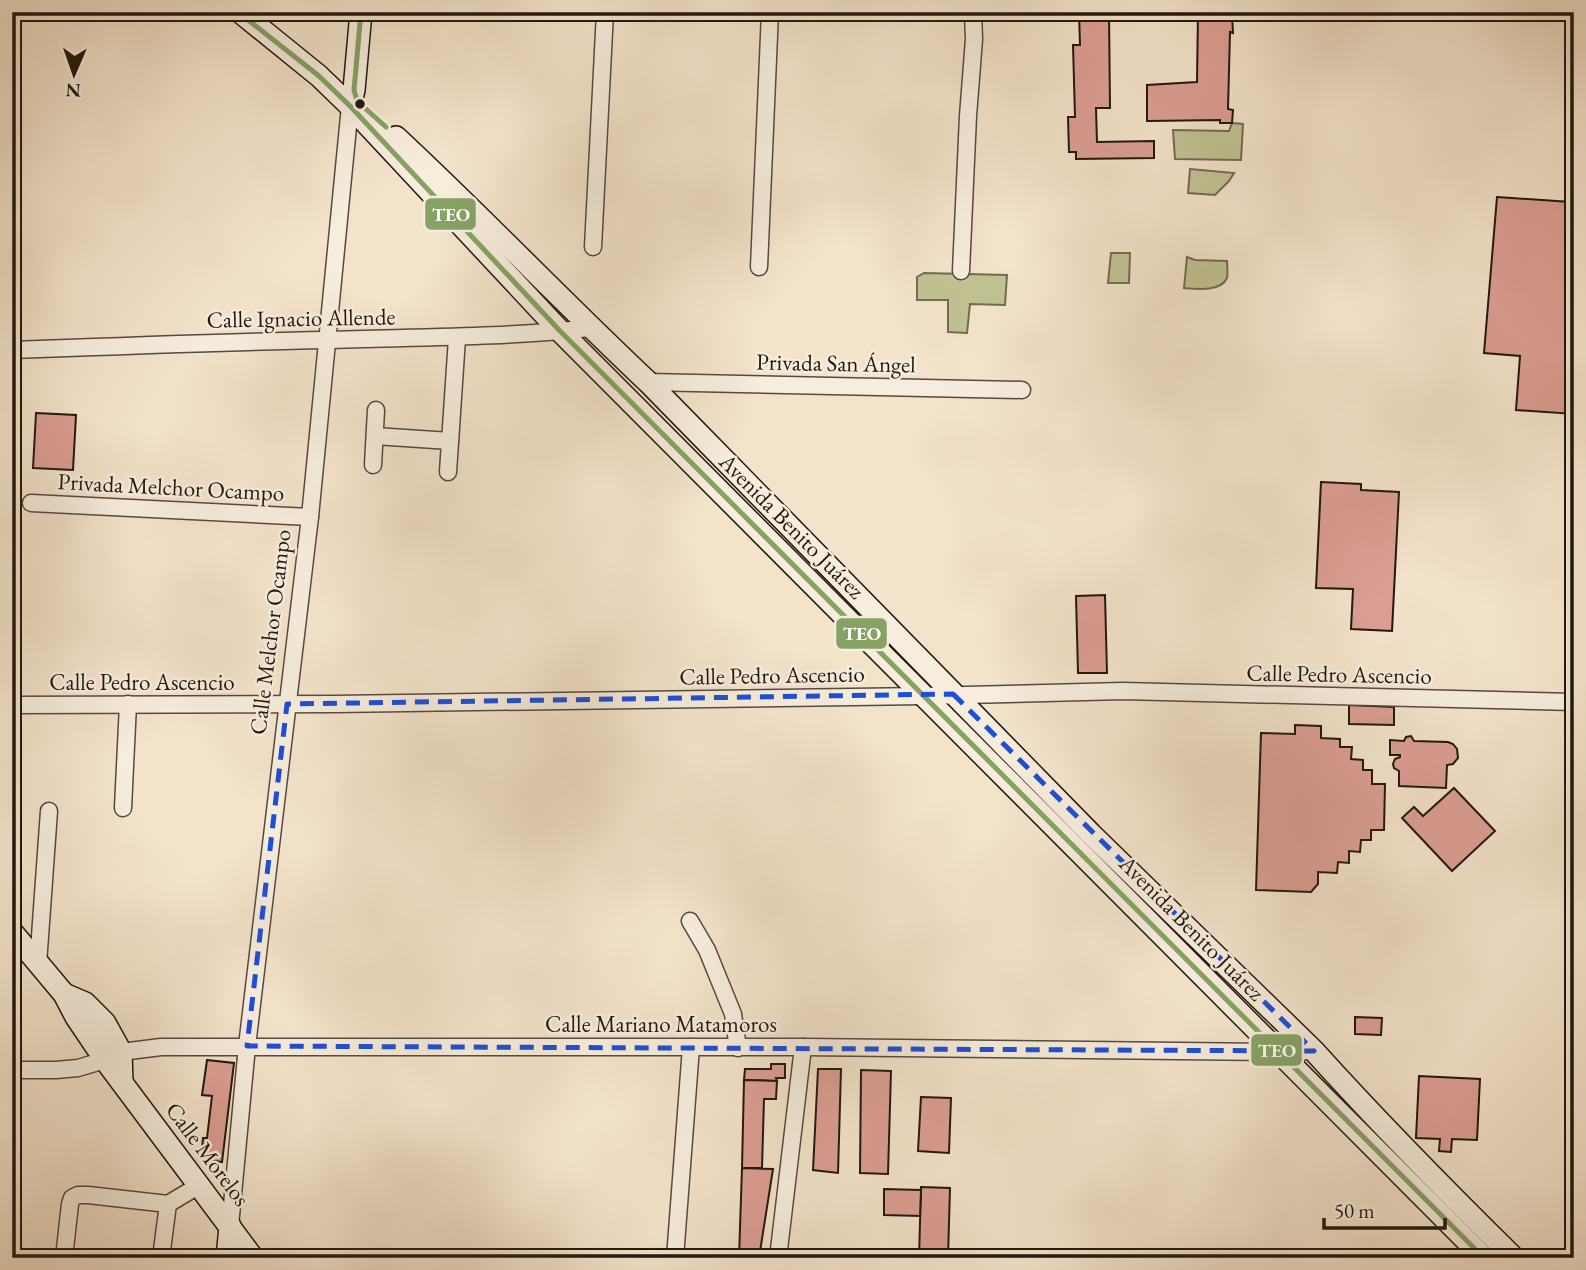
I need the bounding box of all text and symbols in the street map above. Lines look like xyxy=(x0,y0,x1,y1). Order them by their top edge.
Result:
north arrow xyxy=(38,38,108,108)
text: N xyxy=(65,78,82,103)
unlabelled marker xyxy=(353,97,367,111)
line badge: TEO xyxy=(424,197,477,231)
text: TEO xyxy=(432,202,470,227)
street label: Calle Ignacio Allende xyxy=(206,301,396,335)
street label: Privada San Ángel xyxy=(756,347,916,379)
street label: Avenida Benito Juárez xyxy=(712,446,871,605)
street label: Privada Melchor Ocampo xyxy=(57,466,285,508)
street label: Calle Melchor Ocampo xyxy=(243,528,297,736)
line badge: TEO xyxy=(835,617,888,650)
text: TEO xyxy=(843,621,881,646)
street label: Calle Pedro Ascencio xyxy=(1246,657,1432,691)
street label: Calle Pedro Ascencio xyxy=(679,658,865,692)
street label: Calle Pedro Ascencio xyxy=(49,667,235,697)
street label: Avenida Benito Juárez xyxy=(1112,848,1271,1007)
street label: Calle Mariano Matamoros xyxy=(545,1009,777,1039)
line badge: TEO xyxy=(1250,1033,1303,1067)
text: TEO xyxy=(1258,1038,1296,1063)
street label: Calle Morelos xyxy=(159,1096,257,1212)
scale bar xyxy=(1324,1186,1444,1230)
text: 50 m xyxy=(1334,1197,1375,1224)

